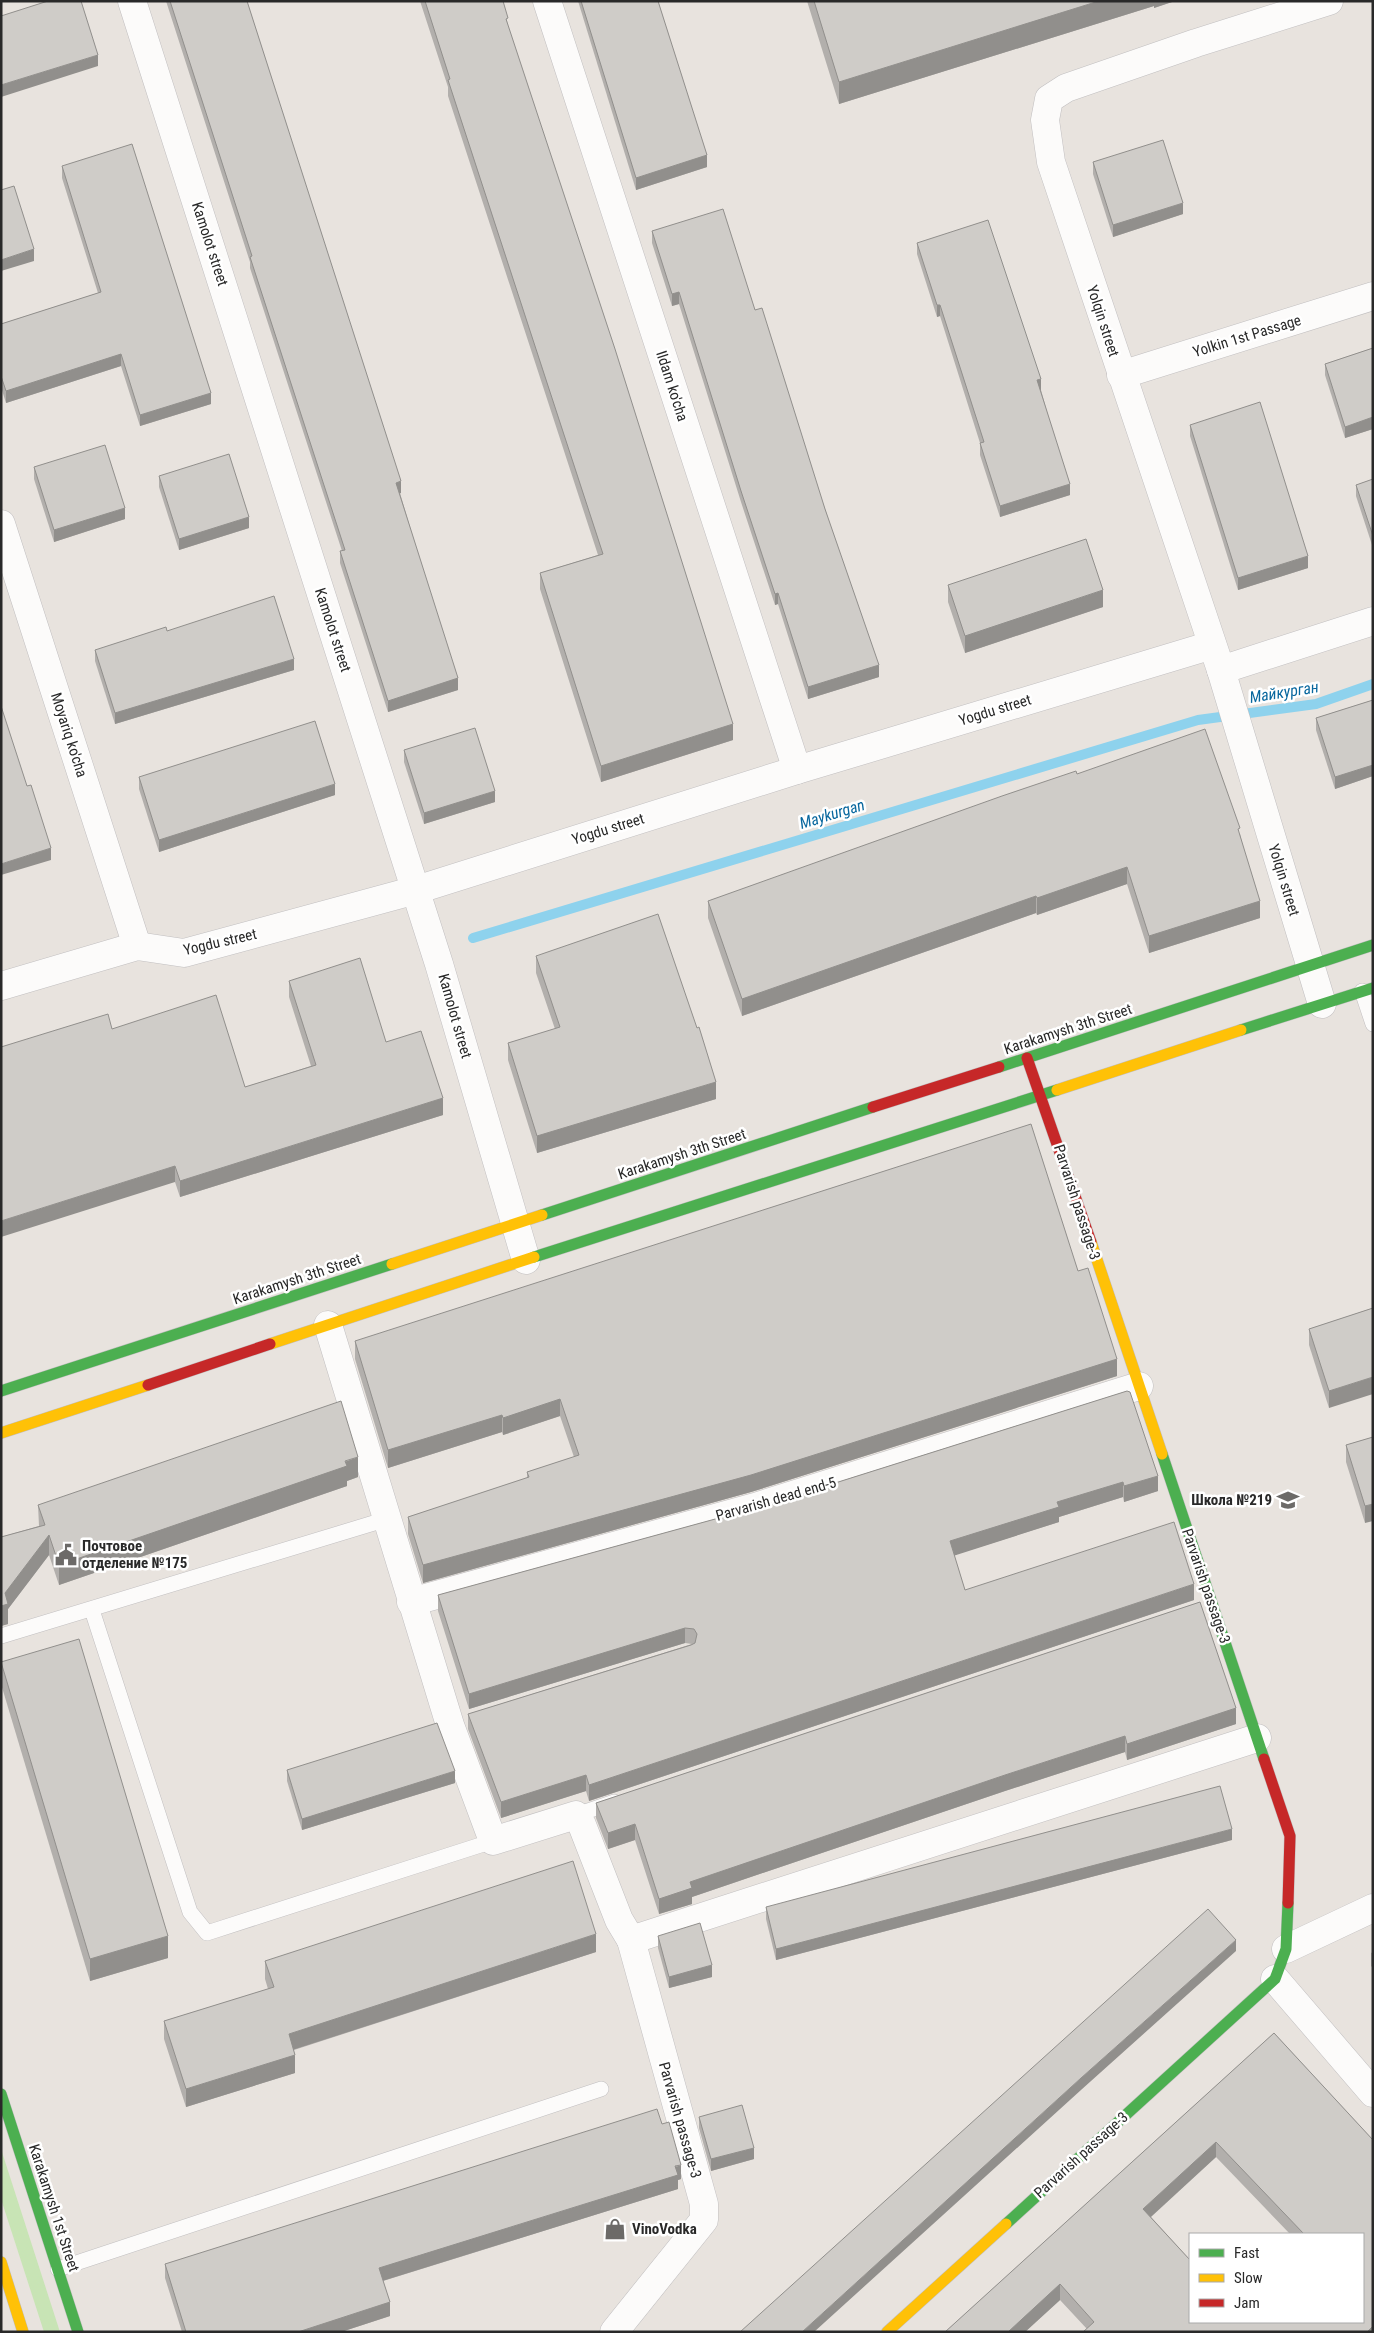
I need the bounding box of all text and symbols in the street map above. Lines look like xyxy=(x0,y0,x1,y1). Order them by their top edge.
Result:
street label: Kamolot street xyxy=(188,200,232,288)
street label: Yolqin street xyxy=(1083,283,1123,359)
street label: Yolkin 1st Passage xyxy=(1191,311,1303,361)
street label: Ildam ko'cha xyxy=(652,348,692,424)
street label: Kamolot street xyxy=(311,586,355,674)
water label: Майкурган xyxy=(1248,677,1320,707)
street label: Moyariq ko'cha xyxy=(47,690,91,780)
street label: Yogdu street xyxy=(957,690,1033,730)
water label: Maykurgan xyxy=(797,795,867,833)
street label: Yogdu street xyxy=(570,809,646,849)
street label: Yolqin street xyxy=(1265,842,1303,918)
street label: Yogdu street xyxy=(182,925,258,959)
street label: Kamolot street xyxy=(434,972,476,1060)
street label: Karakamysh 3th Street xyxy=(1002,1000,1134,1058)
street label: Karakamysh 3th Street xyxy=(616,1125,748,1183)
street label: Parvarish passage-3 xyxy=(1050,1142,1104,1262)
street label: Karakamysh 3th Street xyxy=(231,1250,363,1308)
street label: Parvarish dead end-5 xyxy=(714,1473,838,1525)
school or university icon: Школа №219 xyxy=(1275,1487,1301,1513)
place label: Школа №219 xyxy=(1191,1491,1272,1509)
street label: Parvarish passage-3 xyxy=(1178,1526,1234,1646)
place label: Почтовое отделение №175 xyxy=(82,1537,187,1572)
public building icon: Почтовое отделение №175 xyxy=(53,1542,79,1568)
street label: Parvarish passage-3 xyxy=(655,2060,705,2180)
street label: Parvarish passage-3 xyxy=(1030,2108,1132,2202)
street label: Karakamysh 1st Street xyxy=(25,2142,83,2274)
shop icon: VinoVodka xyxy=(602,2216,628,2242)
place label: VinoVodka xyxy=(632,2220,697,2238)
legend xyxy=(1189,2233,1364,2323)
text: Fast xyxy=(1234,2244,1259,2262)
text: Slow xyxy=(1234,2269,1263,2287)
text: Jam xyxy=(1234,2294,1260,2312)

